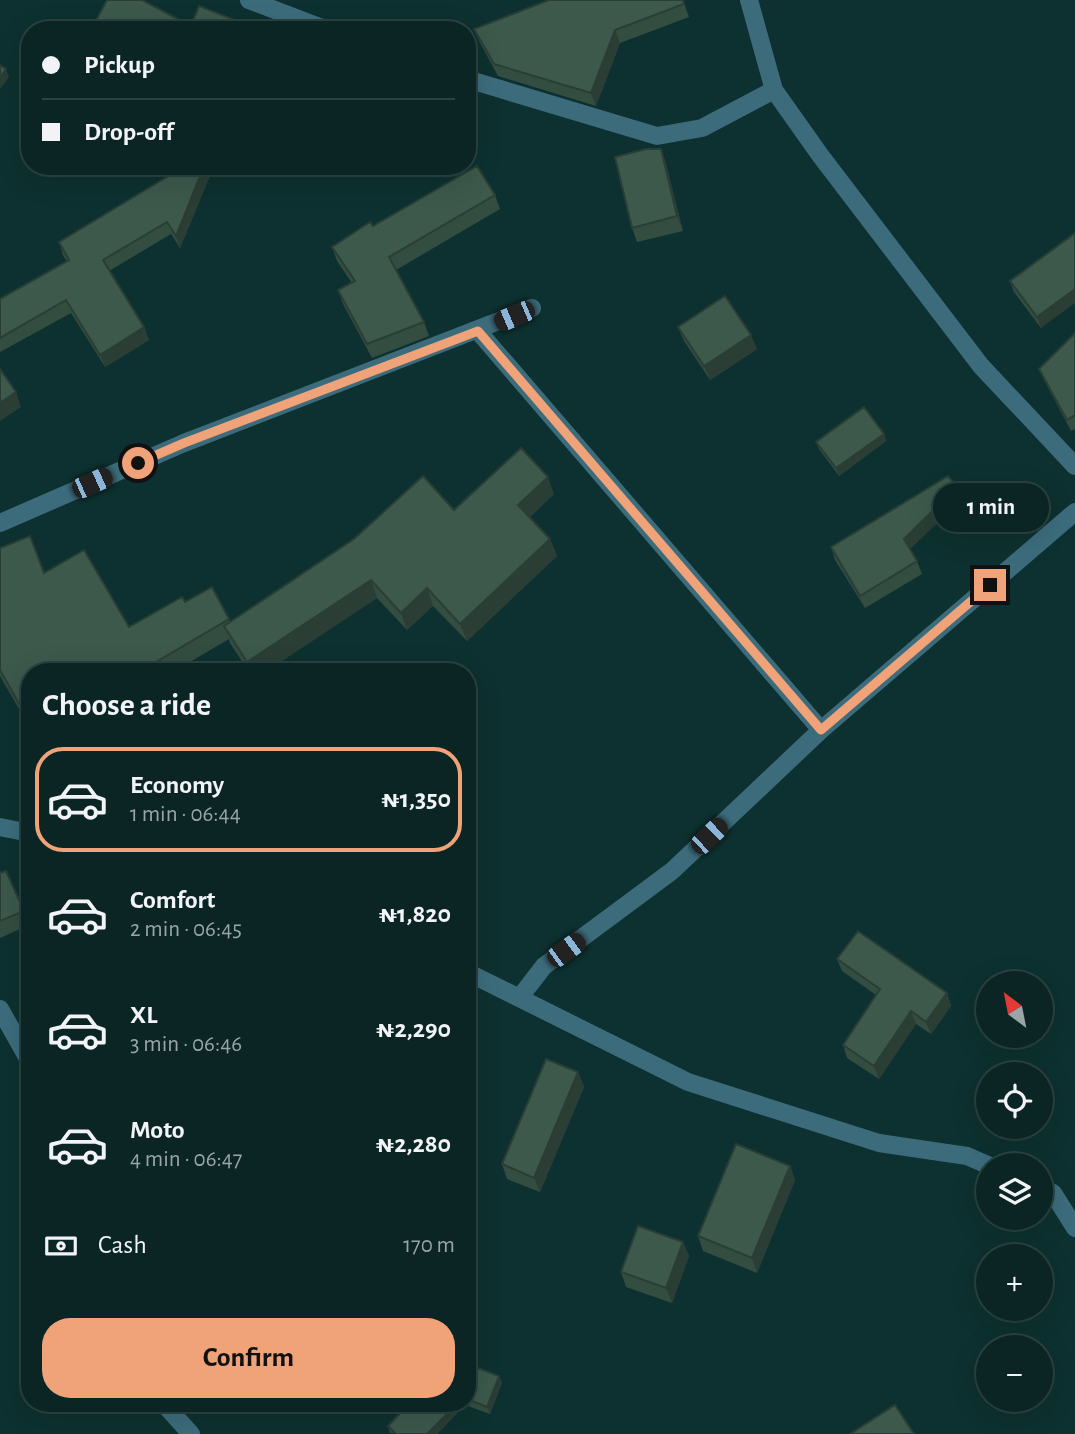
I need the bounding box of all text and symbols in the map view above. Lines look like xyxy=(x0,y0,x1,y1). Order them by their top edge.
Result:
text: Pickup xyxy=(84,52,155,78)
text: Drop-off xyxy=(84,119,173,145)
car xyxy=(491,298,538,334)
route start xyxy=(122,447,154,479)
car xyxy=(69,465,116,501)
callout: 1 min xyxy=(932,484,1048,532)
text: 1 min xyxy=(967,496,1015,519)
route end xyxy=(974,569,1006,601)
text: Choose a ride xyxy=(42,689,211,721)
icon: car xyxy=(46,768,109,831)
text: Economy xyxy=(130,772,224,798)
text: ₦1,350 xyxy=(381,786,451,812)
text: 1 min · 06:44 xyxy=(130,803,241,826)
car xyxy=(687,814,732,858)
icon: car xyxy=(46,883,109,946)
text: Comfort xyxy=(130,887,215,913)
text: ₦1,820 xyxy=(379,901,451,927)
text: 2 min · 06:45 xyxy=(130,918,242,941)
car xyxy=(543,929,590,971)
north arrow xyxy=(976,971,1054,1048)
map controls xyxy=(976,971,1053,1412)
icon: car xyxy=(46,998,109,1061)
text: XL xyxy=(130,1002,157,1028)
text: ₦2,290 xyxy=(376,1016,451,1042)
text: 3 min · 06:46 xyxy=(130,1033,242,1056)
button: locate xyxy=(976,1062,1053,1139)
icon: car xyxy=(46,1113,109,1176)
text: Moto xyxy=(130,1117,185,1143)
text: ₦2,280 xyxy=(376,1131,451,1157)
text: 4 min · 06:47 xyxy=(130,1148,242,1171)
button: layers xyxy=(976,1153,1053,1230)
icon: cash xyxy=(42,1227,80,1265)
text: Cash xyxy=(98,1232,147,1258)
text: 170 m xyxy=(403,1234,455,1257)
button: + xyxy=(976,1244,1053,1321)
button: Confirm xyxy=(42,1318,455,1398)
button: − xyxy=(976,1335,1053,1412)

